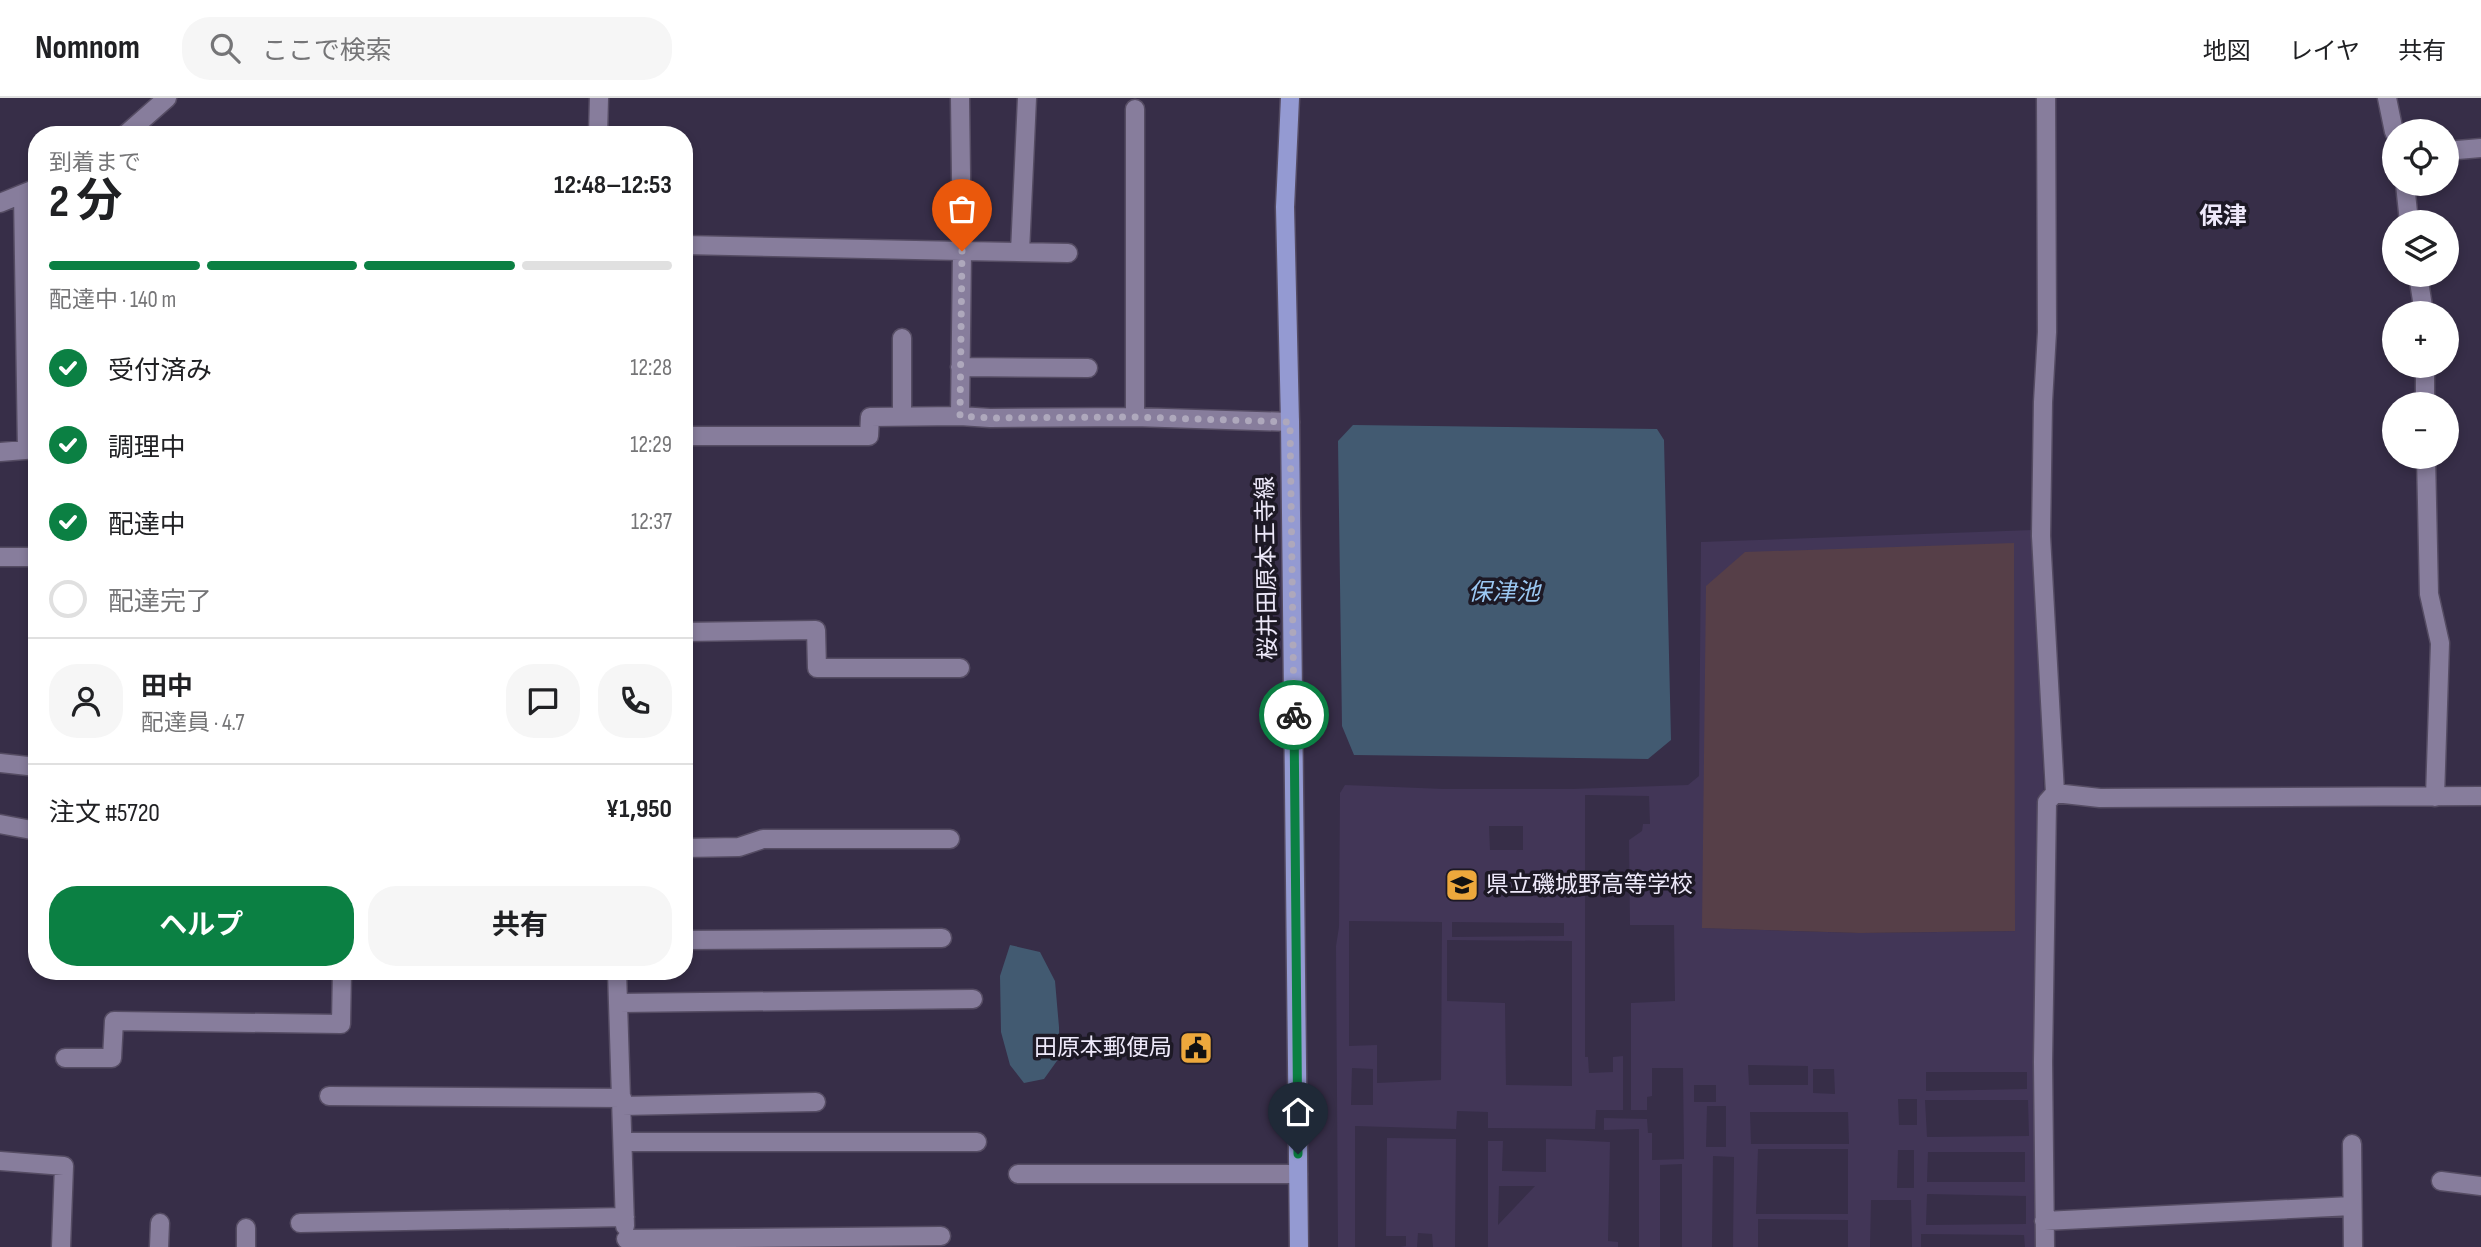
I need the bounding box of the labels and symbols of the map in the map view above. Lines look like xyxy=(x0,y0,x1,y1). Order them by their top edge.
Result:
pin xyxy=(932,179,992,251)
district label: 保津 xyxy=(2199,202,2247,231)
street label: 桜井田原本王寺線 xyxy=(1251,476,1283,660)
water label: 保津池 xyxy=(1468,578,1542,607)
courier xyxy=(1259,680,1329,750)
school or university icon: 県立磯城野高等学校 xyxy=(1443,866,1481,904)
place label: 県立磯城野高等学校 xyxy=(1486,871,1693,899)
public building icon: 田原本郵便局 xyxy=(1177,1029,1215,1067)
place label: 田原本郵便局 xyxy=(1034,1034,1172,1062)
pin xyxy=(1268,1082,1328,1154)

